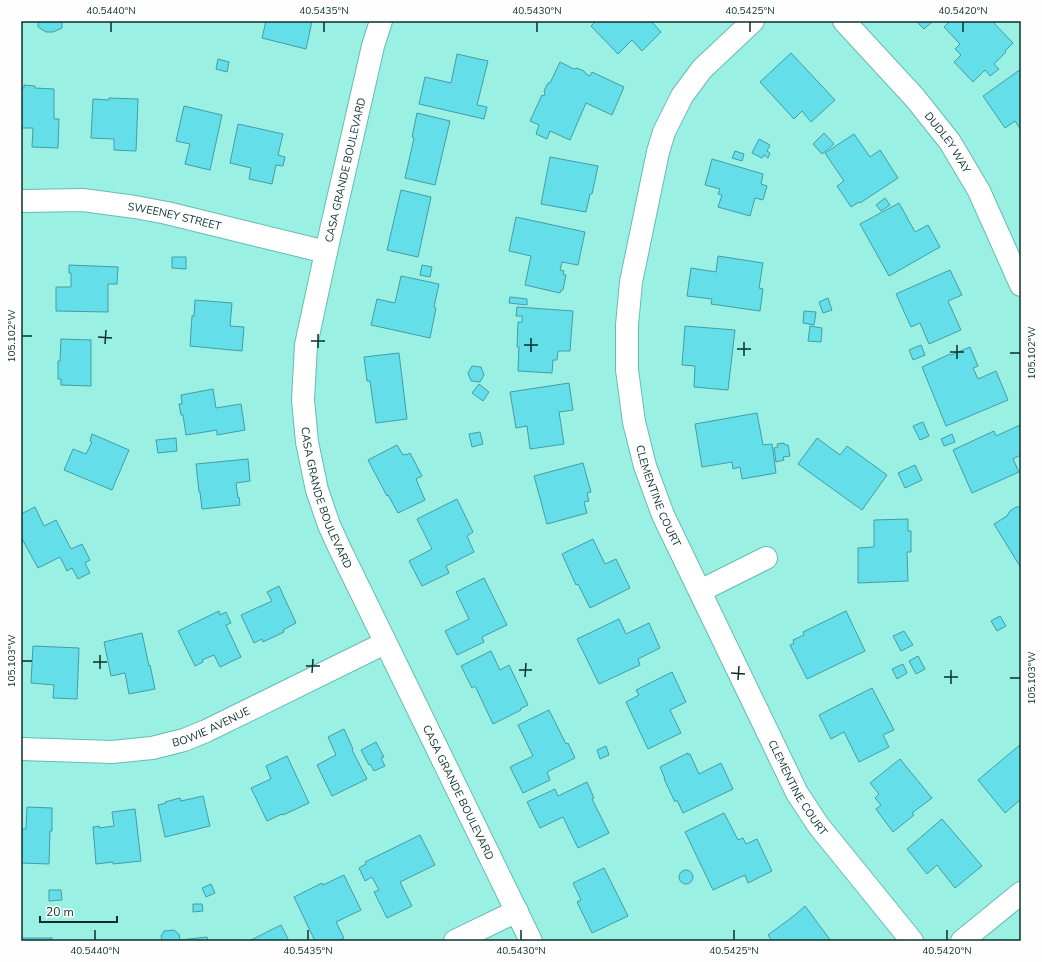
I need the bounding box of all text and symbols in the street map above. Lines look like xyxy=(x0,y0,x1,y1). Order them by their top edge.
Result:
text: 40.5440°N xyxy=(86,4,136,18)
text: 40.5435°N xyxy=(299,4,349,18)
text: 40.5430°N xyxy=(512,4,562,18)
text: 40.5425°N xyxy=(725,4,775,18)
text: 40.5420°N xyxy=(938,4,988,18)
street label: CASA GRANDE BOULEVARD xyxy=(322,96,369,244)
street label: DUDLEY WAY xyxy=(921,109,974,176)
street label: SWEENEY STREET xyxy=(127,199,223,234)
text: 105.102°W xyxy=(5,309,19,363)
text: 105.102°W xyxy=(1025,326,1039,380)
street label: CASA GRANDE BOULEVARD xyxy=(298,426,355,571)
street label: CLEMENTINE COURT xyxy=(632,443,684,550)
text: 105.103°W xyxy=(5,634,19,688)
text: 105.103°W xyxy=(1025,651,1039,705)
street label: BOWIE AVENUE xyxy=(170,704,253,751)
street label: CASA GRANDE BOULEVARD xyxy=(419,723,497,862)
street label: CLEMENTINE COURT xyxy=(764,737,831,839)
scale bar xyxy=(40,898,117,924)
text: 20 m xyxy=(46,904,74,920)
text: 40.5440°N xyxy=(70,944,120,958)
text: 40.5435°N xyxy=(283,944,333,958)
text: 40.5430°N xyxy=(496,944,546,958)
text: 40.5425°N xyxy=(709,944,759,958)
text: 40.5420°N xyxy=(922,944,972,958)

